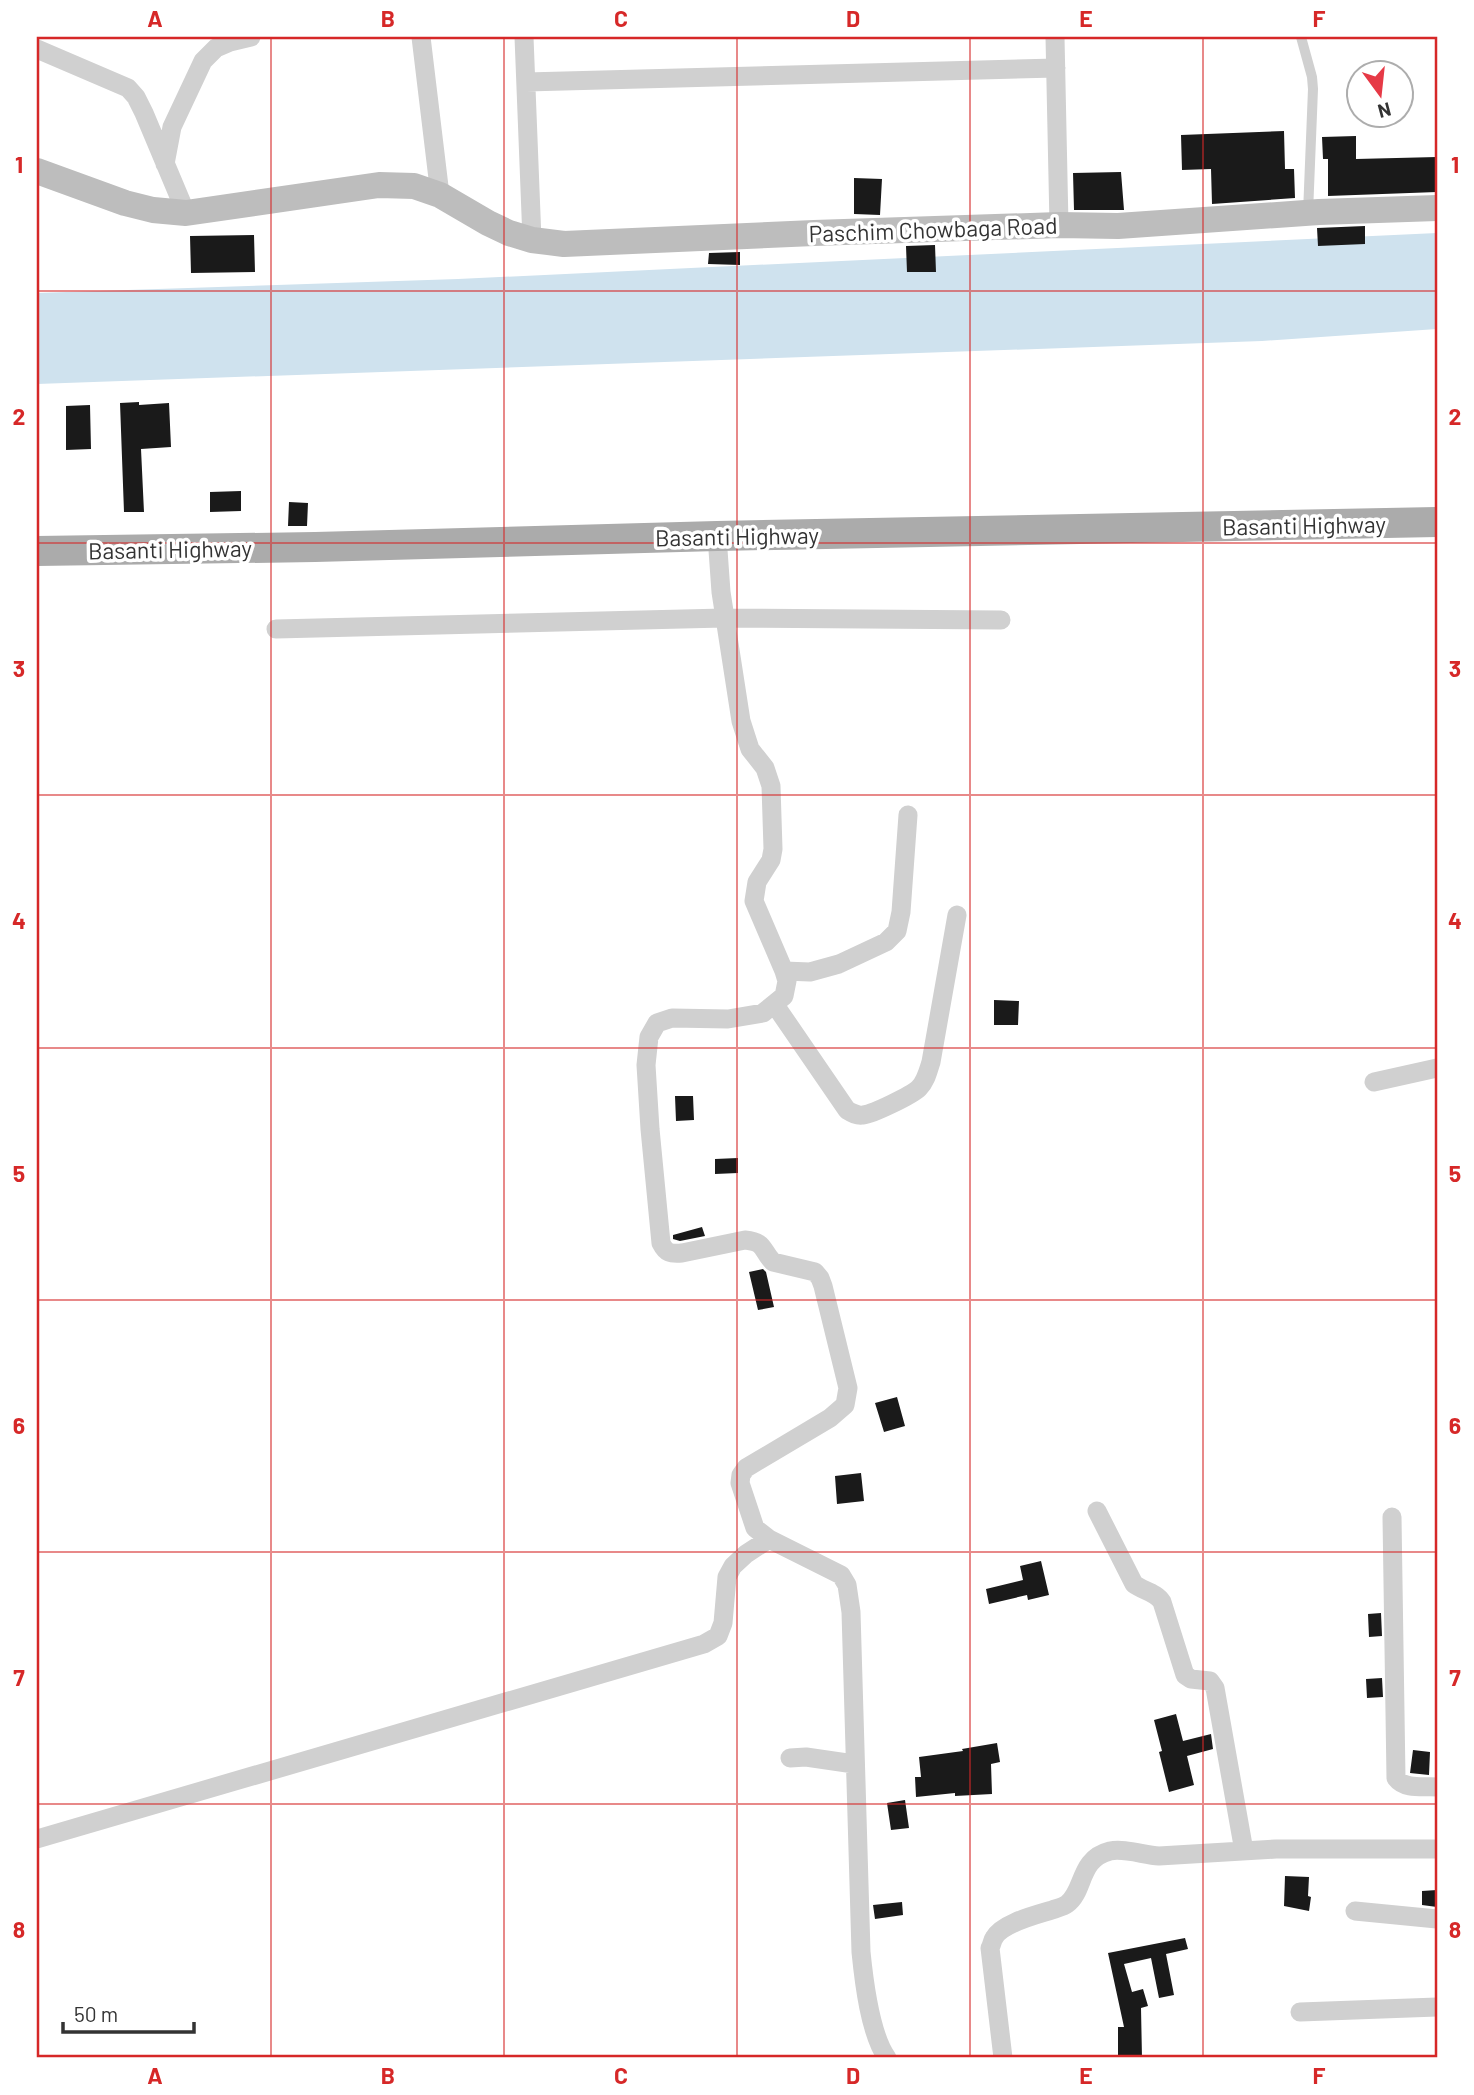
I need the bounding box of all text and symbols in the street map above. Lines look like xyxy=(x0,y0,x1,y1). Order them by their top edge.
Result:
text: A xyxy=(147,4,163,32)
text: B xyxy=(381,4,395,32)
text: C xyxy=(614,4,628,32)
text: D xyxy=(846,4,860,32)
text: E xyxy=(1079,4,1093,32)
text: F xyxy=(1313,4,1326,32)
north arrow xyxy=(1344,60,1414,130)
text: N xyxy=(1375,98,1394,124)
text: 1 xyxy=(15,150,23,178)
text: 1 xyxy=(1451,150,1459,178)
street label: Paschim Chowbaga Road xyxy=(808,211,1058,247)
text: 2 xyxy=(13,402,25,430)
text: 2 xyxy=(1449,402,1461,430)
street label: Basanti Highway xyxy=(1222,510,1387,540)
street label: Basanti Highway xyxy=(655,521,820,551)
street label: Basanti Highway xyxy=(88,534,253,564)
text: 3 xyxy=(13,654,25,682)
text: 3 xyxy=(1449,654,1461,682)
text: 4 xyxy=(12,906,26,934)
text: 4 xyxy=(1448,906,1462,934)
text: 5 xyxy=(13,1159,25,1187)
text: 5 xyxy=(1449,1159,1461,1187)
text: 6 xyxy=(13,1411,25,1439)
text: 6 xyxy=(1449,1411,1461,1439)
text: 7 xyxy=(13,1663,25,1691)
text: 7 xyxy=(1449,1663,1461,1691)
text: 8 xyxy=(13,1915,25,1943)
text: 8 xyxy=(1449,1915,1461,1943)
scale bar xyxy=(63,1990,194,2034)
text: 50 m xyxy=(74,2001,118,2026)
text: A xyxy=(147,2061,163,2089)
text: B xyxy=(381,2061,395,2089)
text: C xyxy=(614,2061,628,2089)
text: D xyxy=(846,2061,860,2089)
text: E xyxy=(1079,2061,1093,2089)
text: F xyxy=(1313,2061,1326,2089)

